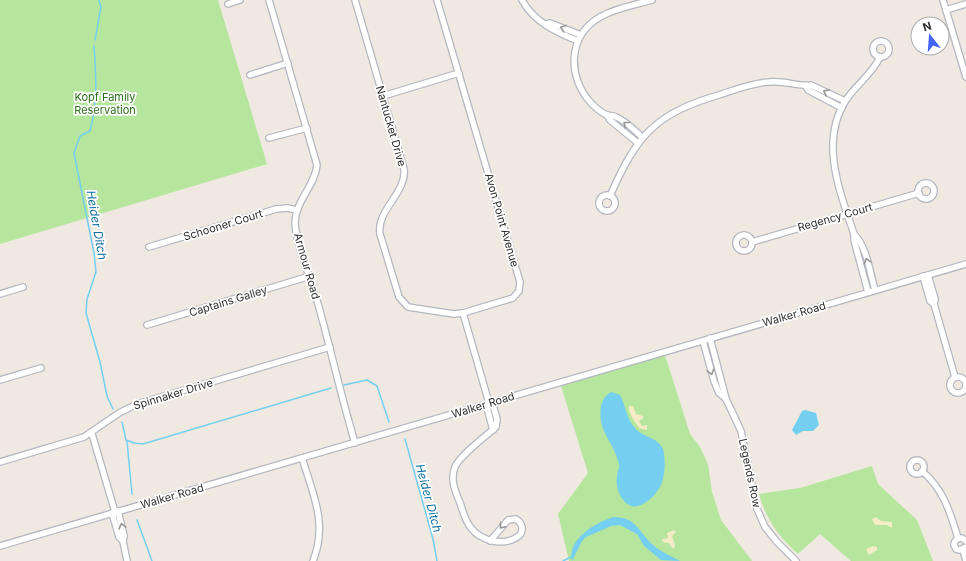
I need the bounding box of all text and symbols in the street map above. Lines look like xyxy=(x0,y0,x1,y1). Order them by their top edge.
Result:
north arrow xyxy=(910,16,950,56)
text: N xyxy=(921,19,933,34)
one-way arrow xyxy=(560,24,567,32)
street label: Nantucket Drive xyxy=(373,84,409,168)
one-way arrow xyxy=(823,89,830,97)
park label: Kopf Family Reservation xyxy=(74,90,136,117)
one-way arrow xyxy=(623,122,630,129)
street label: Avon Point Avenue xyxy=(482,171,522,269)
water label: Heider Ditch xyxy=(84,189,110,261)
street label: Regency Court xyxy=(796,199,875,234)
street label: Schooner Court xyxy=(182,206,265,244)
street label: Armour Road xyxy=(291,231,323,301)
one-way arrow xyxy=(863,258,872,265)
street label: Captains Galley xyxy=(187,282,269,320)
street label: Walker Road xyxy=(761,298,827,330)
one-way arrow xyxy=(706,368,715,375)
street label: Spinnaker Drive xyxy=(132,375,214,413)
street label: Walker Road xyxy=(450,389,516,421)
street label: Legends Row xyxy=(736,437,764,509)
water label: Heider Ditch xyxy=(413,462,445,534)
street label: Walker Road xyxy=(139,480,205,512)
one-way arrow xyxy=(500,521,507,528)
one-way arrow xyxy=(118,523,127,530)

